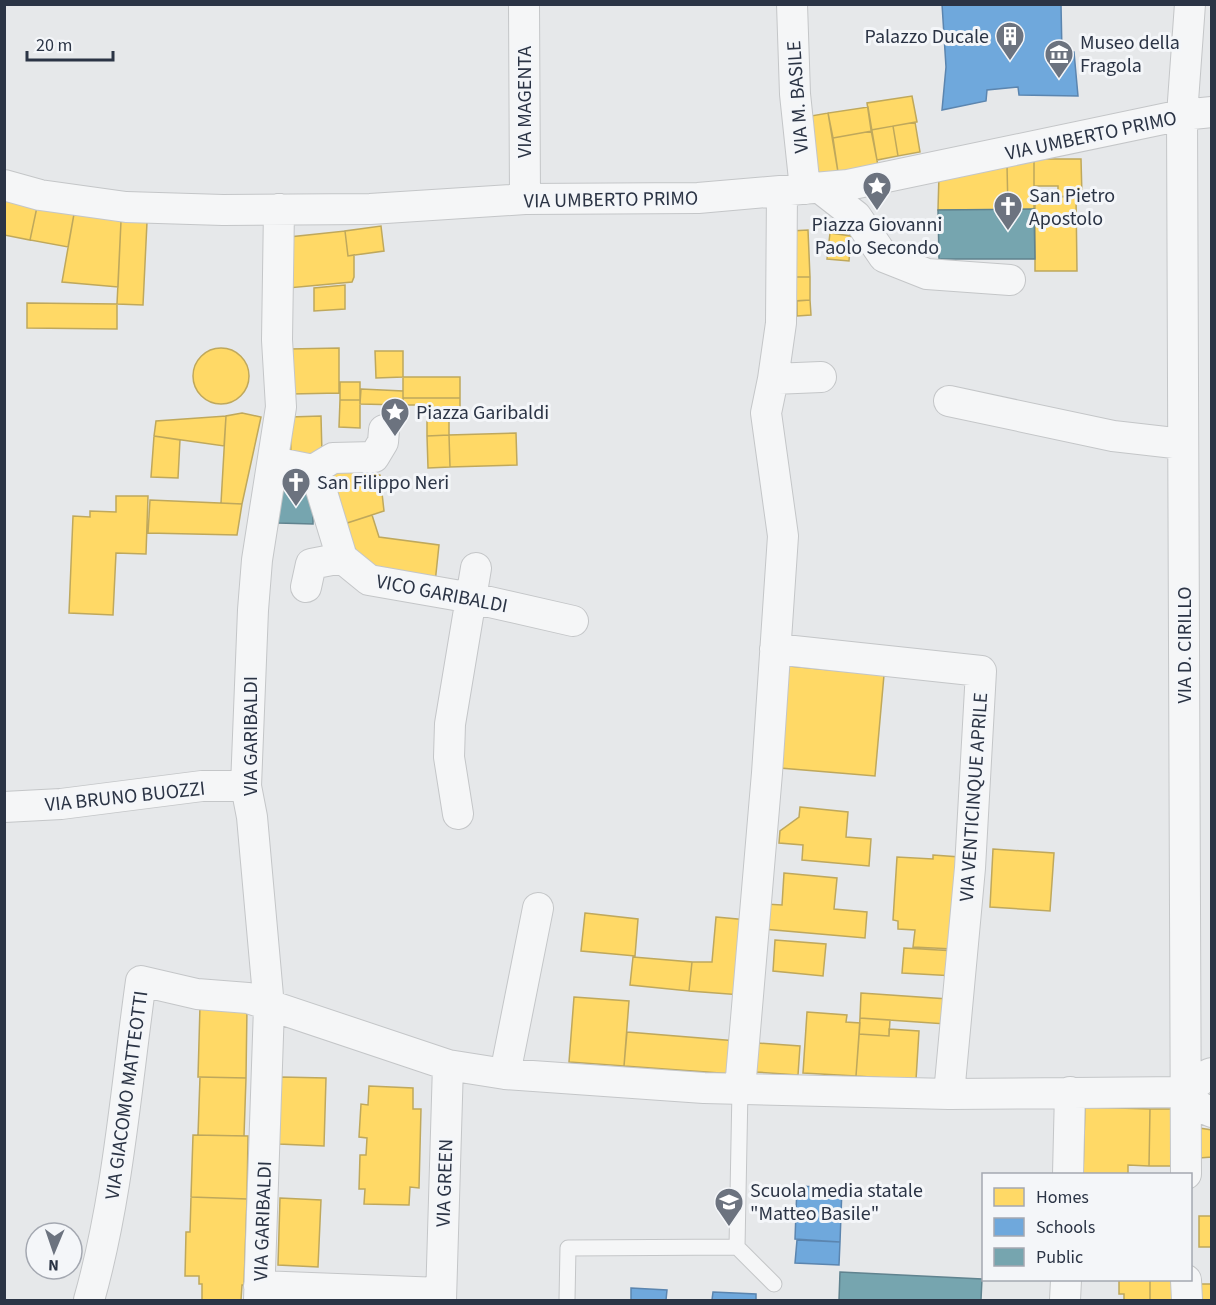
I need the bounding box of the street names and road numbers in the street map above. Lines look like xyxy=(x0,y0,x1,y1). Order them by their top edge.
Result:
street label: VIA M. BASILE xyxy=(780,40,816,154)
street label: VIA MAGENTA xyxy=(511,46,539,158)
street label: VIA UMBERTO PRIMO xyxy=(1003,104,1180,168)
street label: VIA UMBERTO PRIMO xyxy=(523,184,699,216)
street label: VICO GARIBALDI xyxy=(374,568,510,620)
street label: VIA D. CIRILLO xyxy=(1171,586,1199,704)
street label: VIA GARIBALDI xyxy=(237,676,265,796)
street label: VIA VENTICINQUE APRILE xyxy=(953,692,995,903)
street label: VIA BRUNO BUOZZI xyxy=(44,775,206,819)
street label: VIA GIACOMO MATTEOTTI xyxy=(98,989,155,1201)
street label: VIA GREEN xyxy=(429,1138,461,1228)
street label: VIA GARIBALDI xyxy=(247,1161,279,1282)

